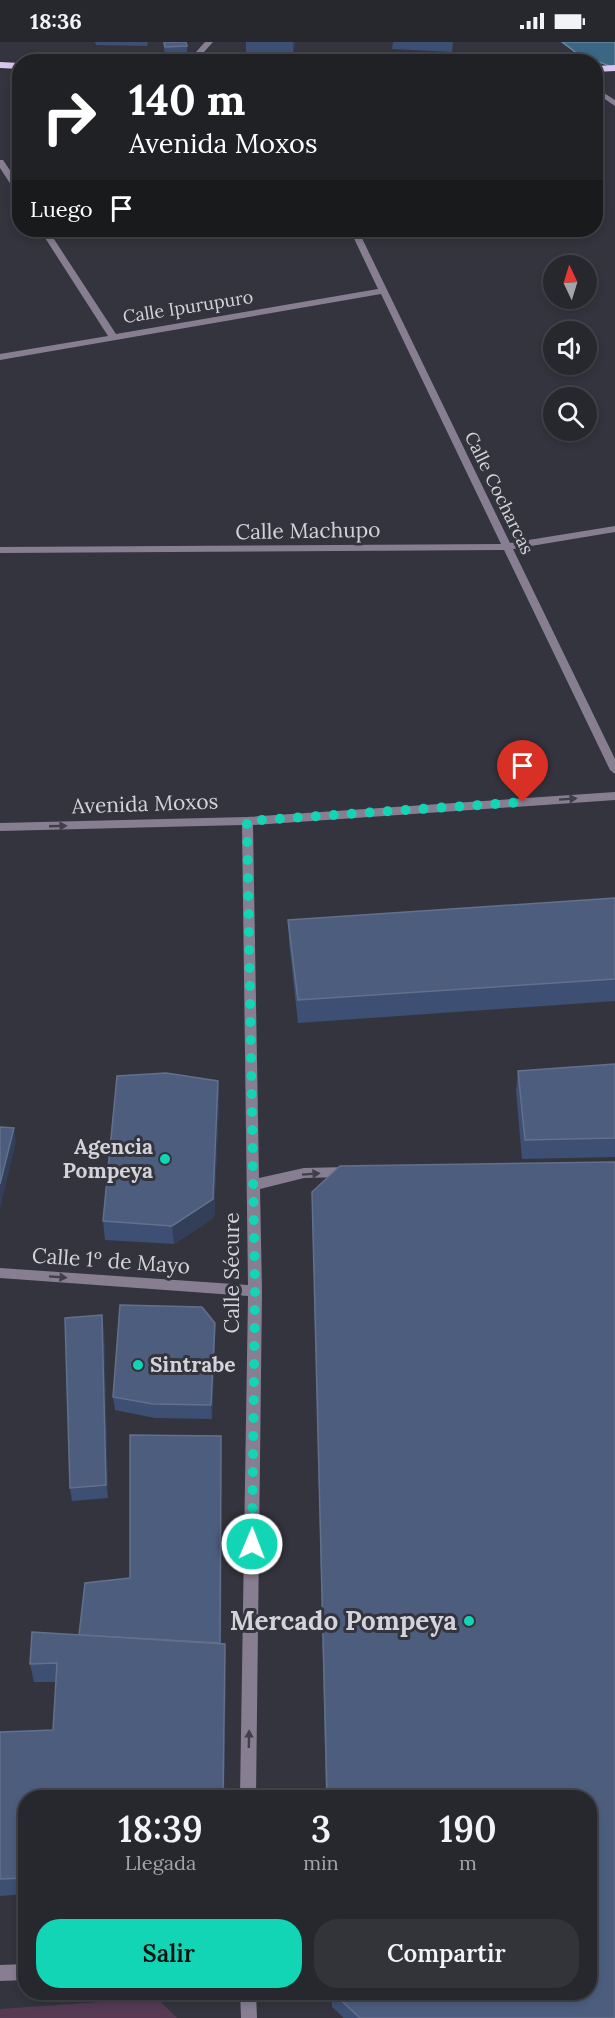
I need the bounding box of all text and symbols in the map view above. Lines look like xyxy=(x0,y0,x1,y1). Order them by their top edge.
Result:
text: 18:36 xyxy=(30,7,82,35)
text: 140 m xyxy=(129,73,245,127)
icon: right xyxy=(30,78,108,156)
text: Avenida Moxos xyxy=(129,126,317,160)
icon: arrive xyxy=(105,192,138,225)
text: Luego xyxy=(30,195,93,223)
north arrow xyxy=(543,255,597,309)
map controls xyxy=(543,255,597,441)
street label: Calle Ipurupuro xyxy=(121,285,255,328)
button: sound xyxy=(543,321,597,375)
button: search xyxy=(543,387,597,441)
street label: Calle Cocharcas xyxy=(460,428,539,558)
street label: Calle Machupo xyxy=(235,516,381,545)
pin xyxy=(497,740,548,802)
icon: arrive xyxy=(506,749,539,782)
street label: Avenida Moxos xyxy=(70,787,219,820)
one-way arrow xyxy=(558,795,577,804)
one-way arrow xyxy=(49,821,68,830)
place label: Agencia Pompeya xyxy=(62,1133,153,1184)
marker: Agencia Pompeya xyxy=(158,1152,172,1166)
one-way arrow xyxy=(301,1169,320,1178)
street label: Calle Sécure xyxy=(218,1212,245,1334)
street label: Calle 1º de Mayo xyxy=(31,1242,191,1279)
one-way arrow xyxy=(49,1272,68,1282)
place label: Sintrabe xyxy=(150,1351,236,1378)
marker: Sintrabe xyxy=(131,1358,145,1372)
position arrow xyxy=(220,1512,284,1576)
place label: Mercado Pompeya xyxy=(230,1604,457,1637)
marker: Mercado Pompeya xyxy=(462,1614,476,1628)
one-way arrow xyxy=(244,1729,254,1748)
text: 18:39 xyxy=(118,1806,203,1852)
text: 3 xyxy=(311,1806,331,1852)
text: 190 xyxy=(439,1806,497,1852)
text: Llegada xyxy=(125,1850,196,1875)
text: min xyxy=(303,1850,339,1875)
text: m xyxy=(459,1850,477,1875)
button: Salir xyxy=(36,1919,302,1988)
button: Compartir xyxy=(314,1919,579,1988)

